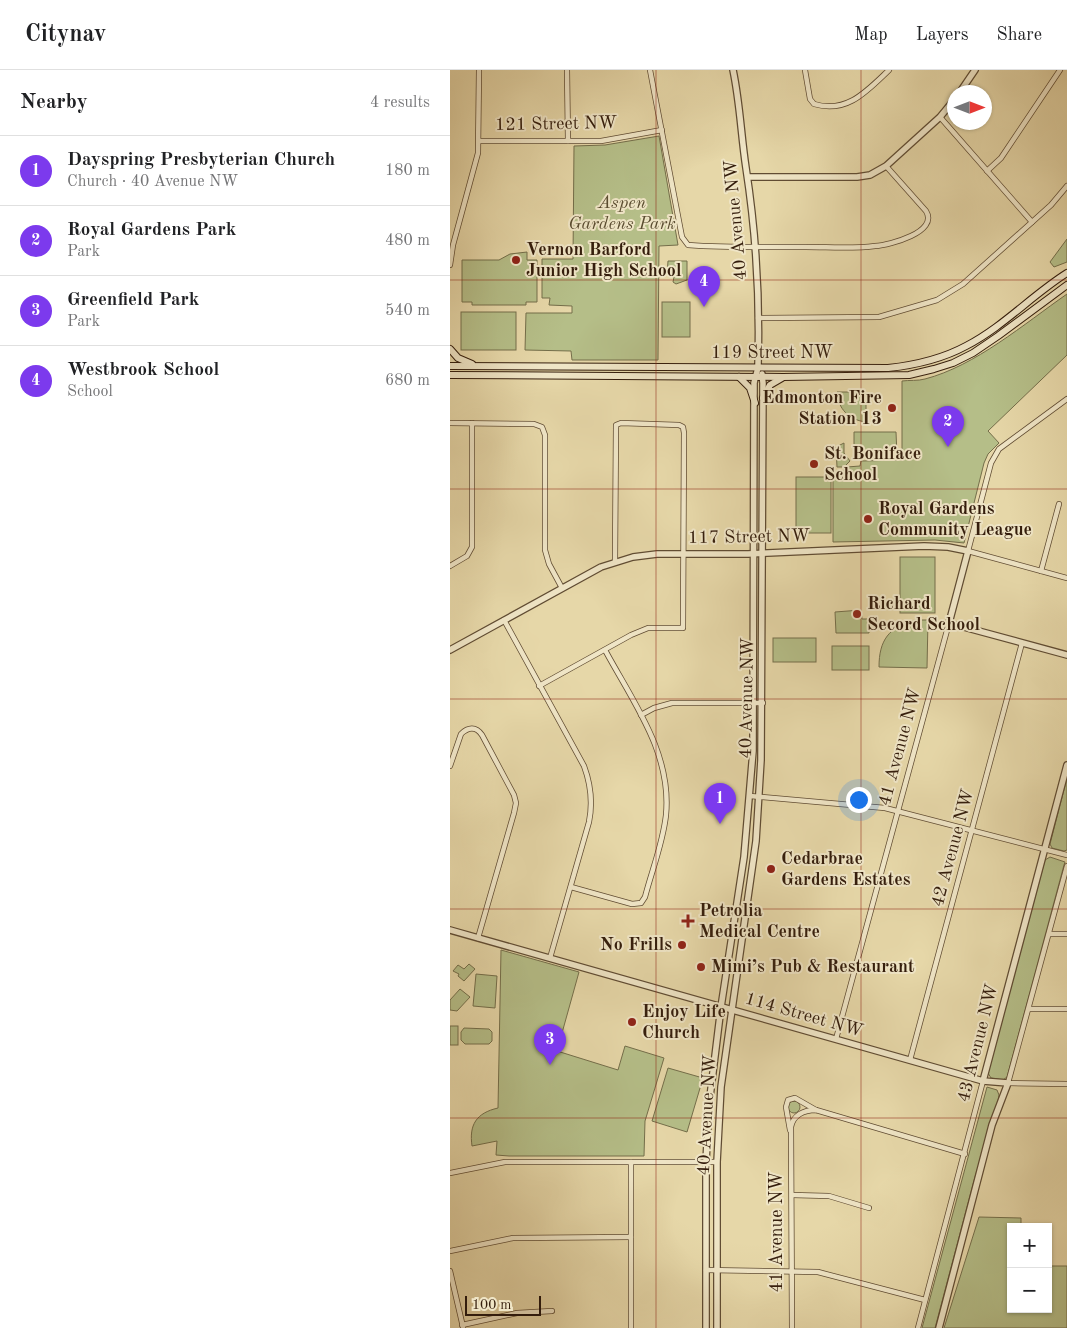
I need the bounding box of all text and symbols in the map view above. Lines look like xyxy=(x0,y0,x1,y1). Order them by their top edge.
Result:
text: Citynav xyxy=(25,23,106,47)
text: Map xyxy=(854,26,888,44)
text: Layers xyxy=(916,26,968,44)
text: Share xyxy=(996,26,1042,44)
north arrow xyxy=(947,85,992,130)
text: Nearby xyxy=(20,92,88,113)
text: 4 results xyxy=(370,95,430,111)
street label: 121 Street NW xyxy=(495,114,617,134)
text: Dayspring Presbyterian Church xyxy=(67,151,335,170)
street label: 40 Avenue NW xyxy=(722,159,750,281)
text: 1 xyxy=(31,163,41,179)
text: 180 m xyxy=(385,163,430,179)
text: Church · 40 Avenue NW xyxy=(67,174,238,190)
park label: Aspen Gardens Park xyxy=(568,194,676,233)
text: Royal Gardens Park xyxy=(67,221,236,240)
text: 2 xyxy=(31,233,41,249)
text: 480 m xyxy=(385,233,430,249)
place label: Vernon Barford Junior High School xyxy=(526,241,682,280)
text: Park xyxy=(67,244,100,260)
marker: Vernon Barford Junior High School xyxy=(510,254,522,266)
pin: 4 xyxy=(688,266,720,307)
text: Greenfield Park xyxy=(67,291,200,310)
text: 3 xyxy=(31,303,41,319)
text: 540 m xyxy=(385,303,430,319)
text: Park xyxy=(67,314,100,330)
street label: 119 Street NW xyxy=(711,344,833,362)
text: Westbrook School xyxy=(67,361,219,380)
text: 4 xyxy=(31,373,41,389)
text: 680 m xyxy=(385,373,430,389)
text: School xyxy=(67,384,113,400)
place label: Edmonton Fire Station 13 xyxy=(762,389,882,428)
marker: Edmonton Fire Station 13 xyxy=(886,402,898,414)
pin: 2 xyxy=(932,406,964,447)
place label: St. Boniface School xyxy=(824,445,921,484)
marker: St. Boniface School xyxy=(808,458,820,470)
place label: Royal Gardens Community League xyxy=(878,500,1032,539)
marker: Royal Gardens Community League xyxy=(862,513,874,525)
street label: 117 Street NW xyxy=(688,527,810,547)
place label: Richard Secord School xyxy=(867,595,980,634)
marker: Richard Secord School xyxy=(851,608,863,620)
street label: 40 Avenue NW xyxy=(737,637,757,759)
street label: 41 Avenue NW xyxy=(876,686,924,808)
pin: 1 xyxy=(704,783,736,824)
your location xyxy=(846,787,872,813)
street label: 42 Avenue NW xyxy=(929,787,977,909)
place label: Cedarbrae Gardens Estates xyxy=(781,850,911,889)
marker: Cedarbrae Gardens Estates xyxy=(765,863,777,875)
place label: Petrolia Medical Centre xyxy=(699,902,820,941)
marker: Petrolia Medical Centre xyxy=(681,914,695,928)
place label: No Frills xyxy=(600,936,672,954)
marker: No Frills xyxy=(676,939,688,951)
place label: Mimi’s Pub & Restaurant xyxy=(711,958,915,976)
marker: Mimi’s Pub & Restaurant xyxy=(695,961,707,973)
street label: 43 Avenue NW xyxy=(955,982,1001,1104)
street label: 114 Street NW xyxy=(743,990,865,1040)
place label: Enjoy Life Church xyxy=(642,1003,726,1042)
marker: Enjoy Life Church xyxy=(626,1016,638,1028)
pin: 3 xyxy=(534,1024,566,1065)
street label: 40 Avenue NW xyxy=(695,1054,719,1176)
street label: 41 Avenue NW xyxy=(768,1171,786,1293)
map controls xyxy=(1007,1223,1052,1313)
button: + xyxy=(1007,1223,1052,1268)
button: − xyxy=(1007,1268,1052,1313)
scale bar xyxy=(465,1293,541,1316)
text: 100 m xyxy=(472,1298,511,1312)

